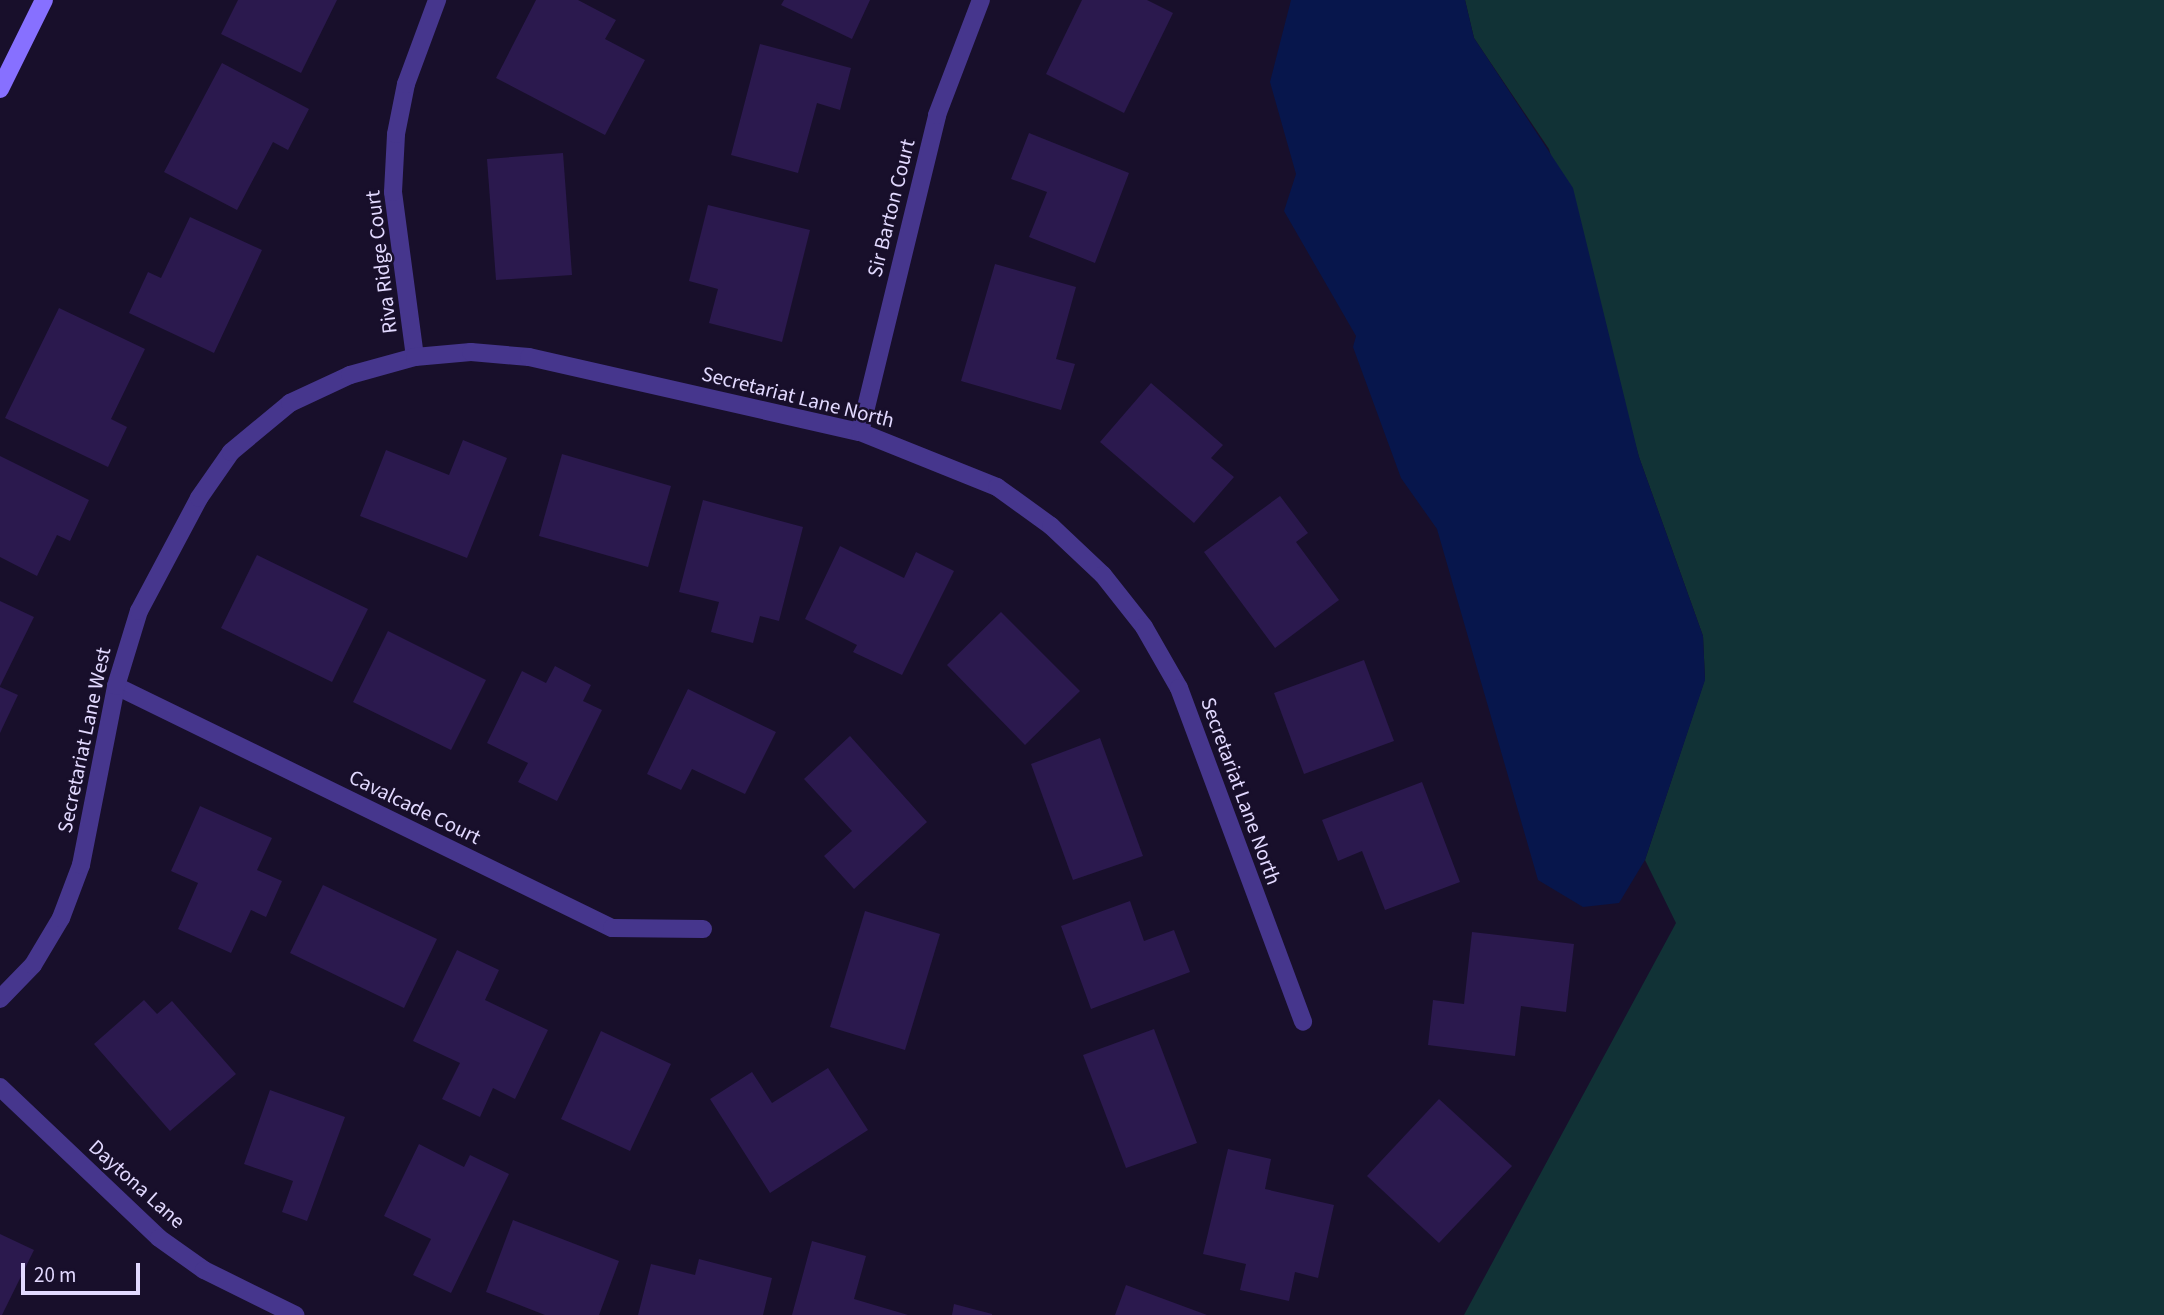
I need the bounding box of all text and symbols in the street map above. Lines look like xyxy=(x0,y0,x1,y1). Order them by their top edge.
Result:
street label: Sir Barton Court xyxy=(862,136,920,280)
street label: Riva Ridge Court xyxy=(360,189,402,335)
street label: Secretariat Lane North xyxy=(699,361,897,433)
street label: Secretariat Lane West xyxy=(52,645,116,835)
street label: Secretariat Lane North xyxy=(1195,694,1287,888)
street label: Cavalcade Court xyxy=(345,764,485,850)
street label: Daytona Lane xyxy=(84,1134,190,1234)
scale bar xyxy=(24,1248,144,1292)
text: 20 m xyxy=(34,1260,76,1290)

